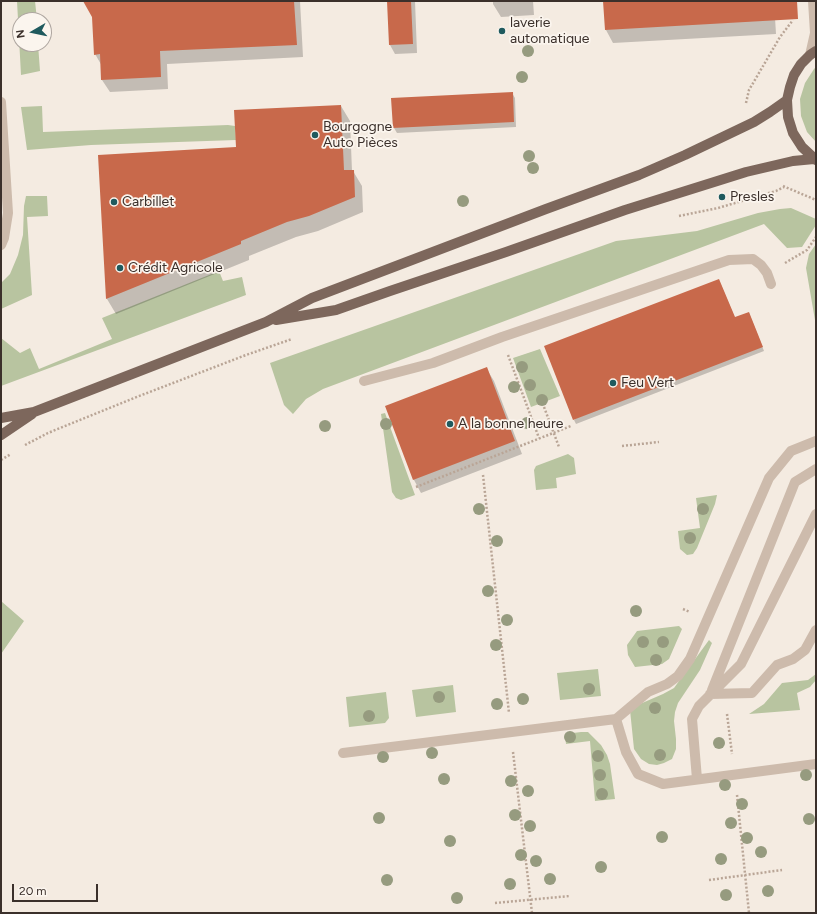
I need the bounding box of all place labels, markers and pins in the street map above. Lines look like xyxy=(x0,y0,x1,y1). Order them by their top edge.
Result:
place label: laverie automatique xyxy=(510,15,589,48)
marker: laverie automatique xyxy=(497,26,507,36)
place label: Bourgogne Auto Pièces xyxy=(323,119,398,152)
marker: Bourgogne Auto Pièces xyxy=(310,130,320,140)
place label: Presles xyxy=(730,189,774,205)
marker: Presles xyxy=(717,192,727,202)
place label: Carbillet xyxy=(122,194,175,210)
marker: Carbillet xyxy=(109,197,119,207)
place label: Crédit Agricole xyxy=(128,260,223,276)
marker: Crédit Agricole xyxy=(115,263,125,273)
place label: Feu Vert xyxy=(621,375,674,391)
marker: Feu Vert xyxy=(608,378,618,388)
place label: A la bonne heure xyxy=(458,416,563,432)
marker: A la bonne heure xyxy=(445,419,455,429)

